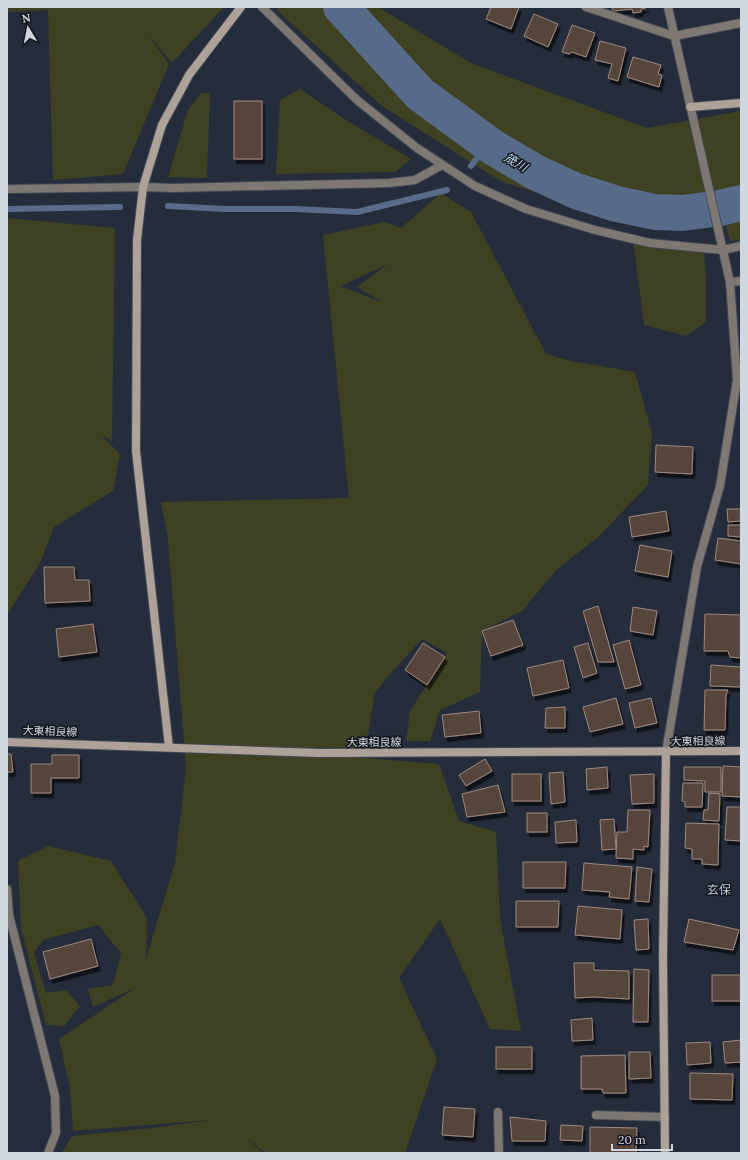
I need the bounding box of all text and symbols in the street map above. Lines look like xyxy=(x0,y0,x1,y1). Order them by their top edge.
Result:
north arrow xyxy=(8,8,48,48)
text: N xyxy=(21,10,32,26)
water label: 筬川 xyxy=(502,150,532,175)
street label: 大東相良線 xyxy=(22,723,78,739)
street label: 大東相良線 xyxy=(670,734,726,748)
street label: 大東相良線 xyxy=(347,735,402,749)
district label: 玄保 xyxy=(707,882,731,897)
scale bar xyxy=(612,1126,672,1152)
text: 20 m xyxy=(618,1132,646,1147)

